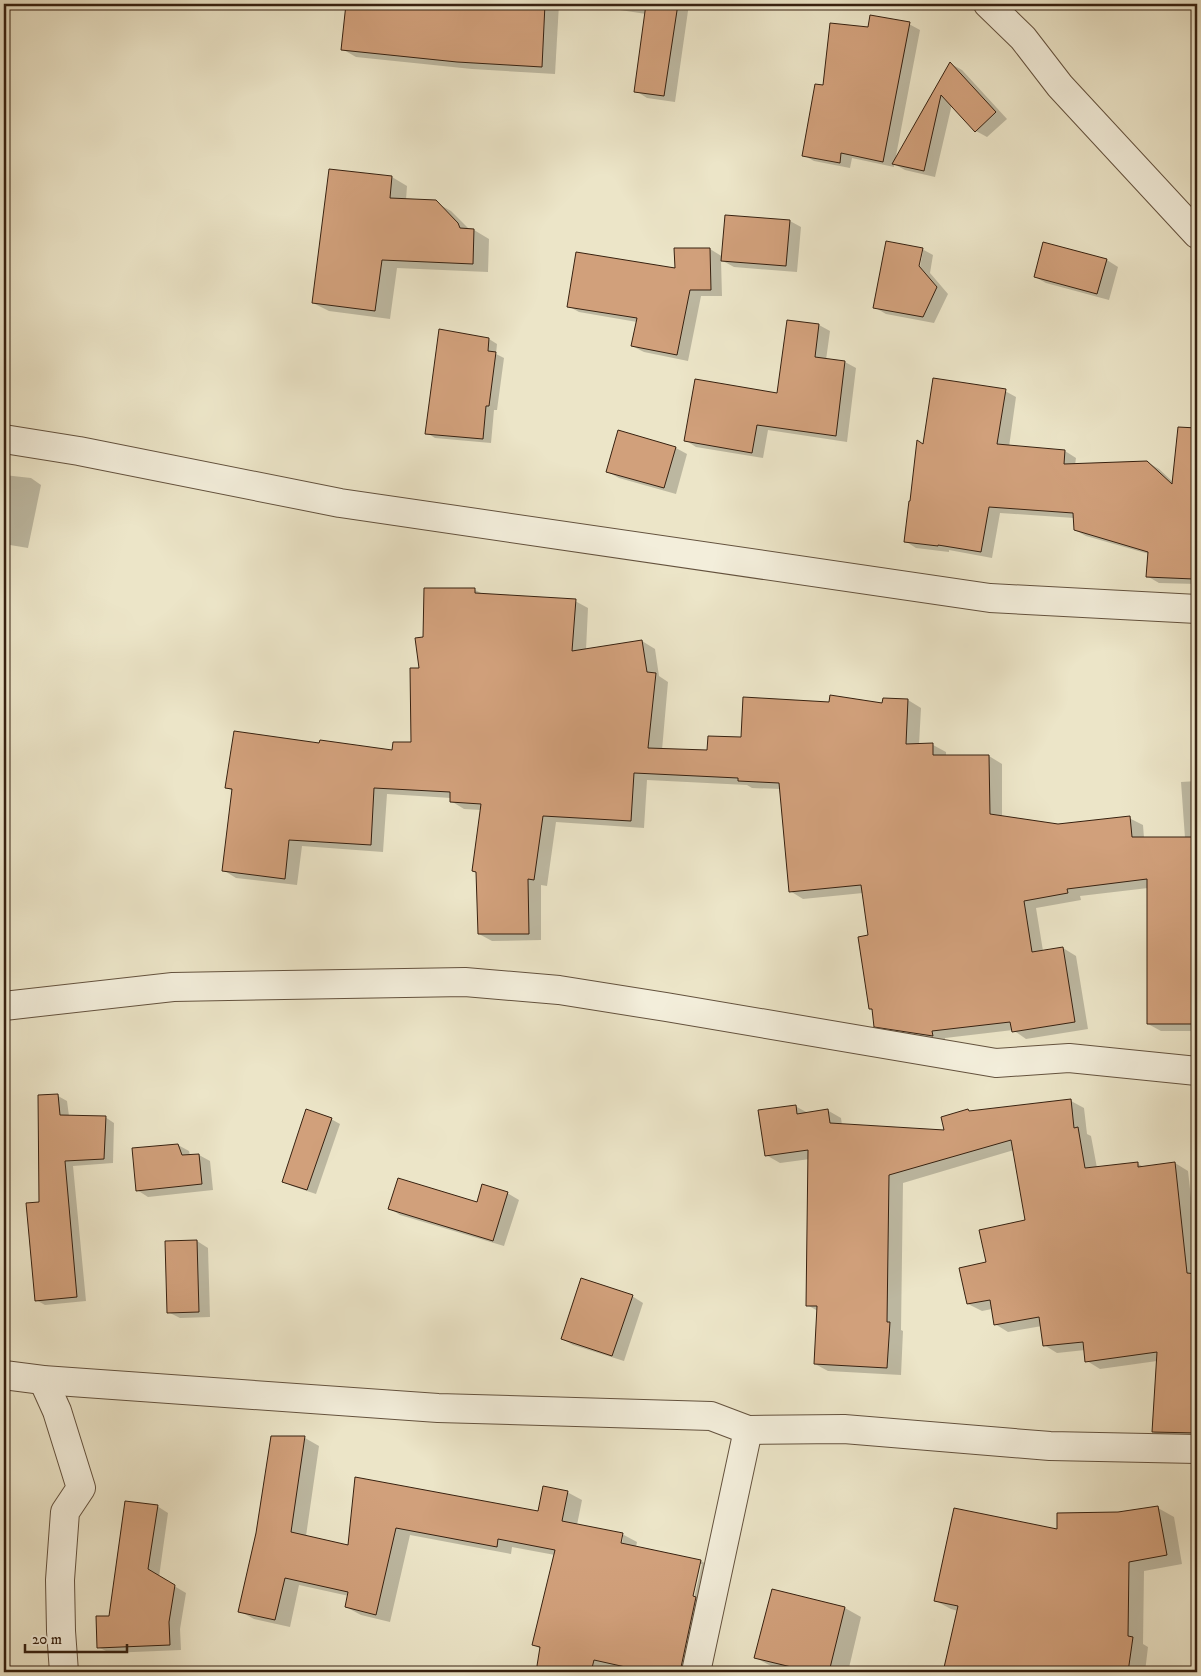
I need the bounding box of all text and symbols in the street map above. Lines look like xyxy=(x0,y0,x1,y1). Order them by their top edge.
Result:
scale bar xyxy=(25,1621,128,1653)
text: 20 m xyxy=(32,1630,62,1649)

